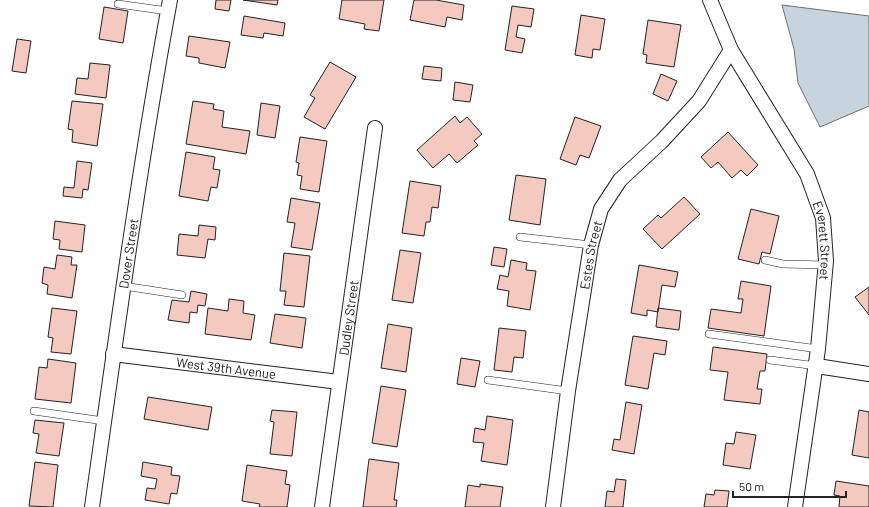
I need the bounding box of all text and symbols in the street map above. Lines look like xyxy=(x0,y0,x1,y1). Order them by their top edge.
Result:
street label: Everett Street xyxy=(810,199,834,281)
street label: Dover Street xyxy=(115,217,141,290)
street label: Estes Street xyxy=(576,219,605,290)
street label: Dudley Street xyxy=(335,279,362,356)
street label: West 39th Avenue xyxy=(175,354,277,382)
scale bar xyxy=(733,473,846,499)
text: 50 m xyxy=(739,479,764,493)

